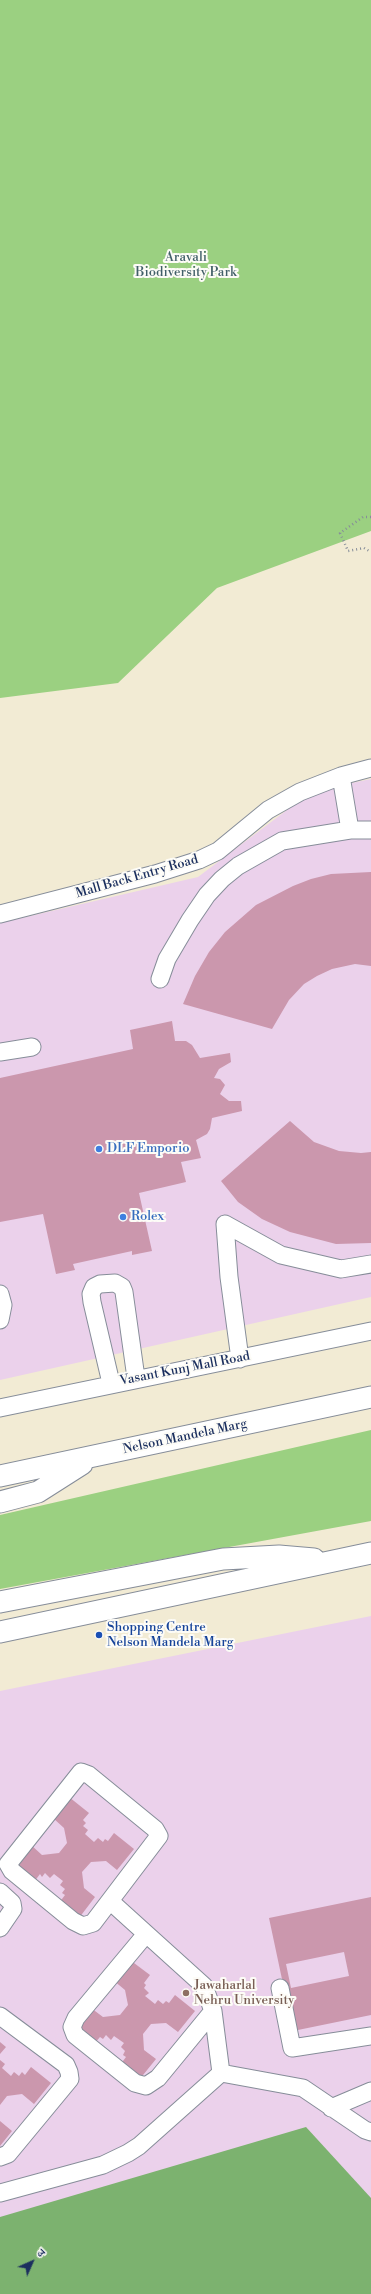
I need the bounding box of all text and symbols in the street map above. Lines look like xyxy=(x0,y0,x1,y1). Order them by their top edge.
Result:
park label: Aravali Biodiversity Park xyxy=(135,250,237,281)
street label: Mall Back Entry Road xyxy=(74,852,200,902)
place label: DLF Emporio xyxy=(107,1141,190,1157)
marker: DLF Emporio xyxy=(94,1144,104,1154)
place label: Rolex xyxy=(131,1209,164,1225)
marker: Rolex xyxy=(118,1212,128,1222)
street label: Vasant Kunj Mall Road xyxy=(118,1349,252,1389)
street label: Nelson Mandela Marg xyxy=(121,1416,249,1458)
place label: Shopping Centre Nelson Mandela Marg xyxy=(107,1620,234,1651)
marker: Shopping Centre Nelson Mandela Marg xyxy=(94,1630,104,1640)
place label: Jawaharlal Nehru University xyxy=(194,1978,294,2009)
marker: Jawaharlal Nehru University xyxy=(181,1988,191,1998)
north arrow xyxy=(12,2242,52,2282)
text: उ xyxy=(34,2247,47,2260)

